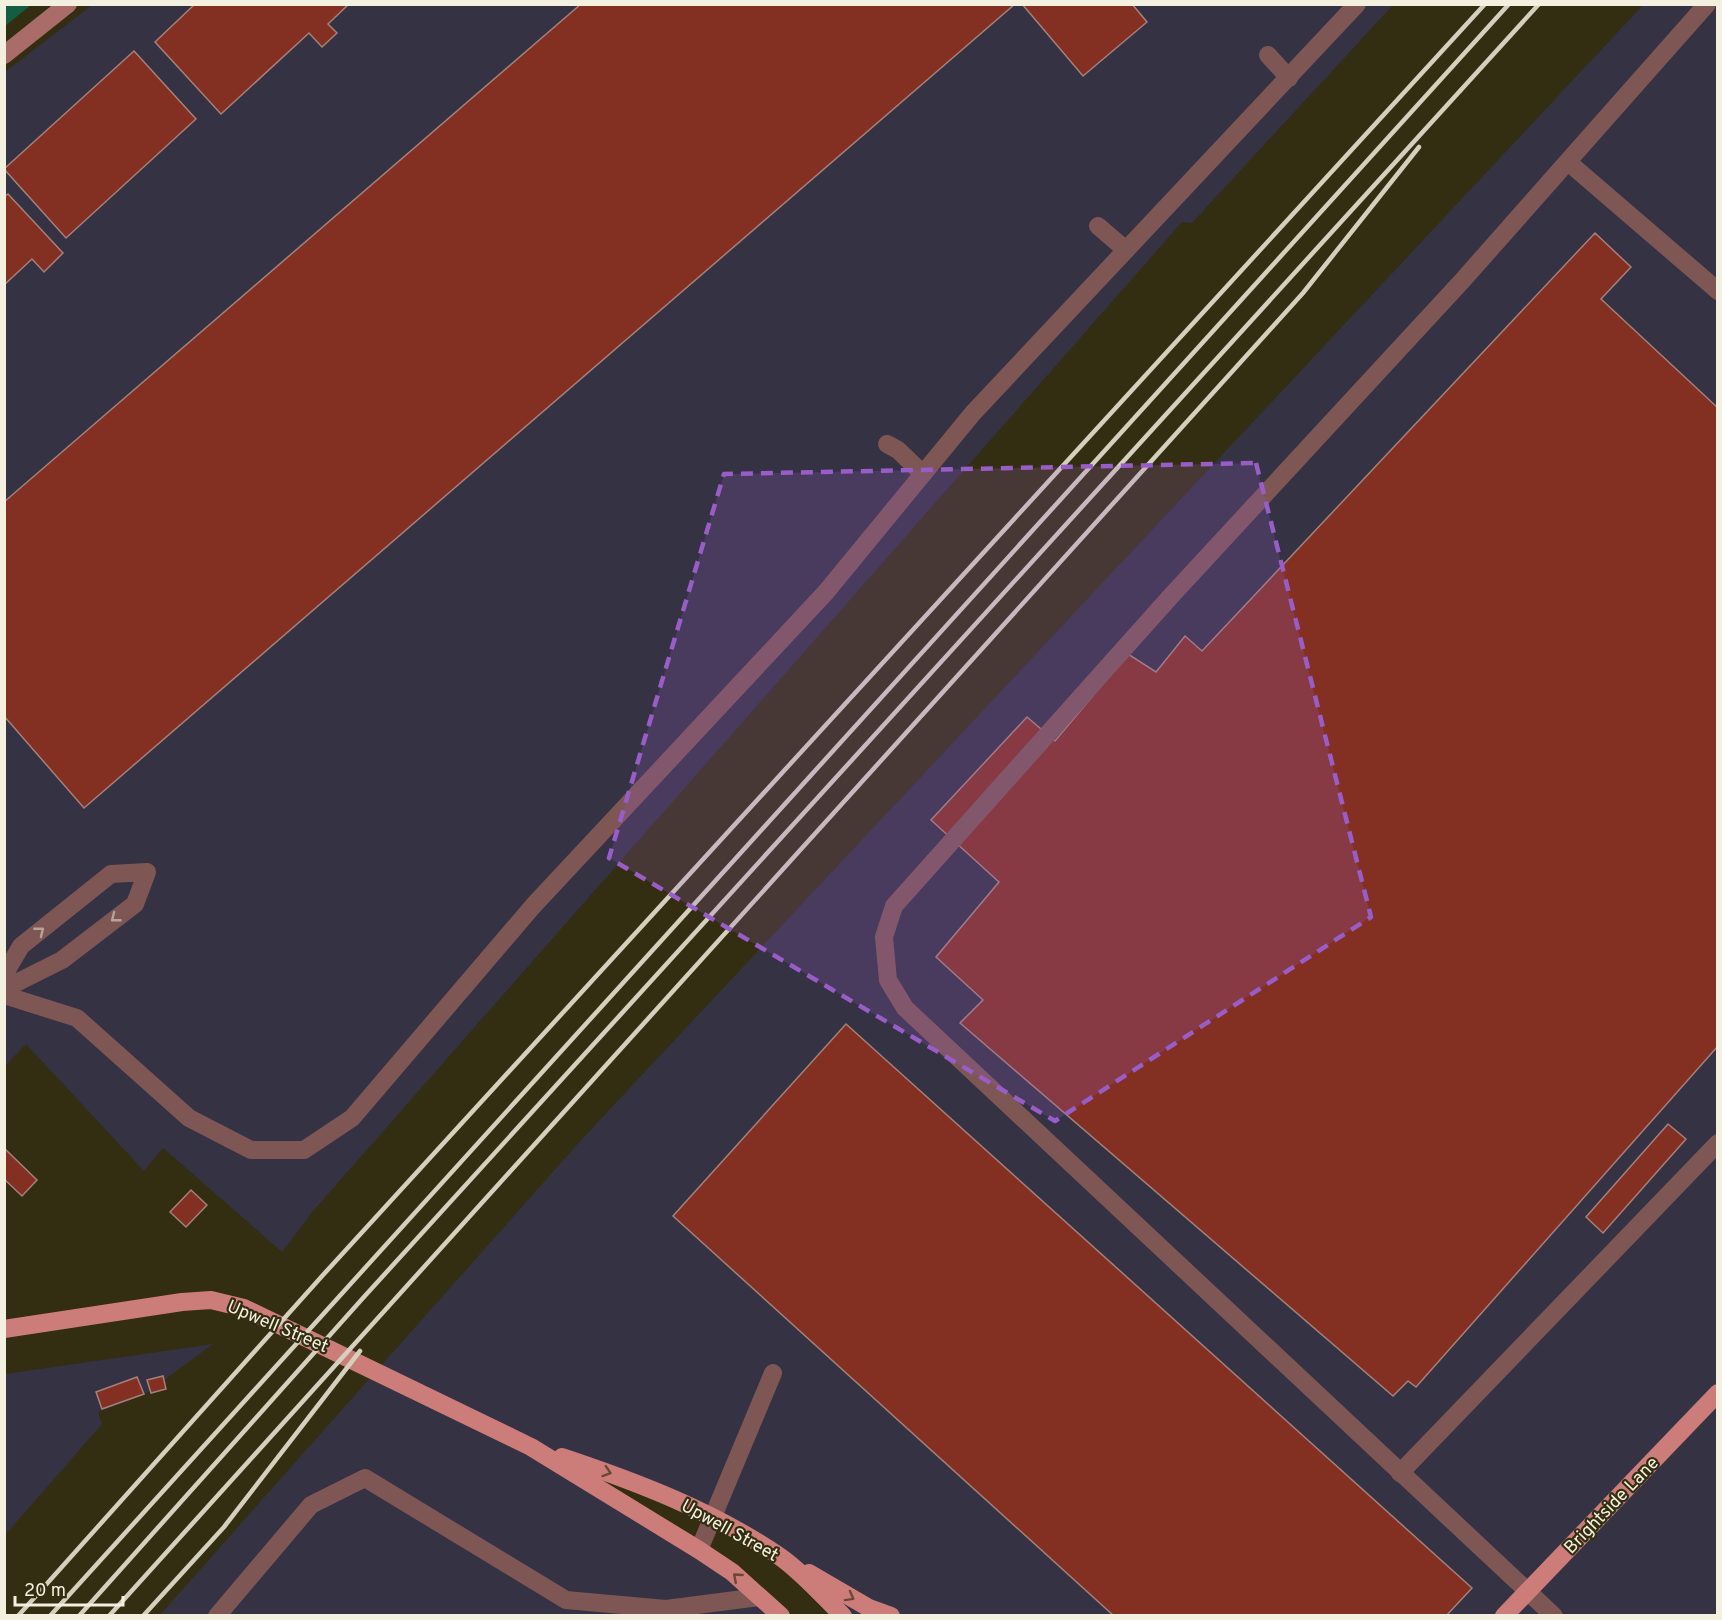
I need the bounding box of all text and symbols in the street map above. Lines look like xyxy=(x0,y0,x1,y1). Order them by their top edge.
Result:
one-way arrow xyxy=(111,911,122,922)
one-way arrow xyxy=(33,927,44,938)
street label: Upwell Street xyxy=(223,1296,332,1359)
street label: Brightside Lane xyxy=(1560,1452,1664,1560)
one-way arrow xyxy=(601,1465,612,1477)
street label: Upwell Street xyxy=(676,1495,782,1568)
scale bar xyxy=(15,1569,123,1607)
one-way arrow xyxy=(733,1573,744,1584)
text: 20 m xyxy=(24,1580,66,1603)
one-way arrow xyxy=(844,1590,854,1601)

